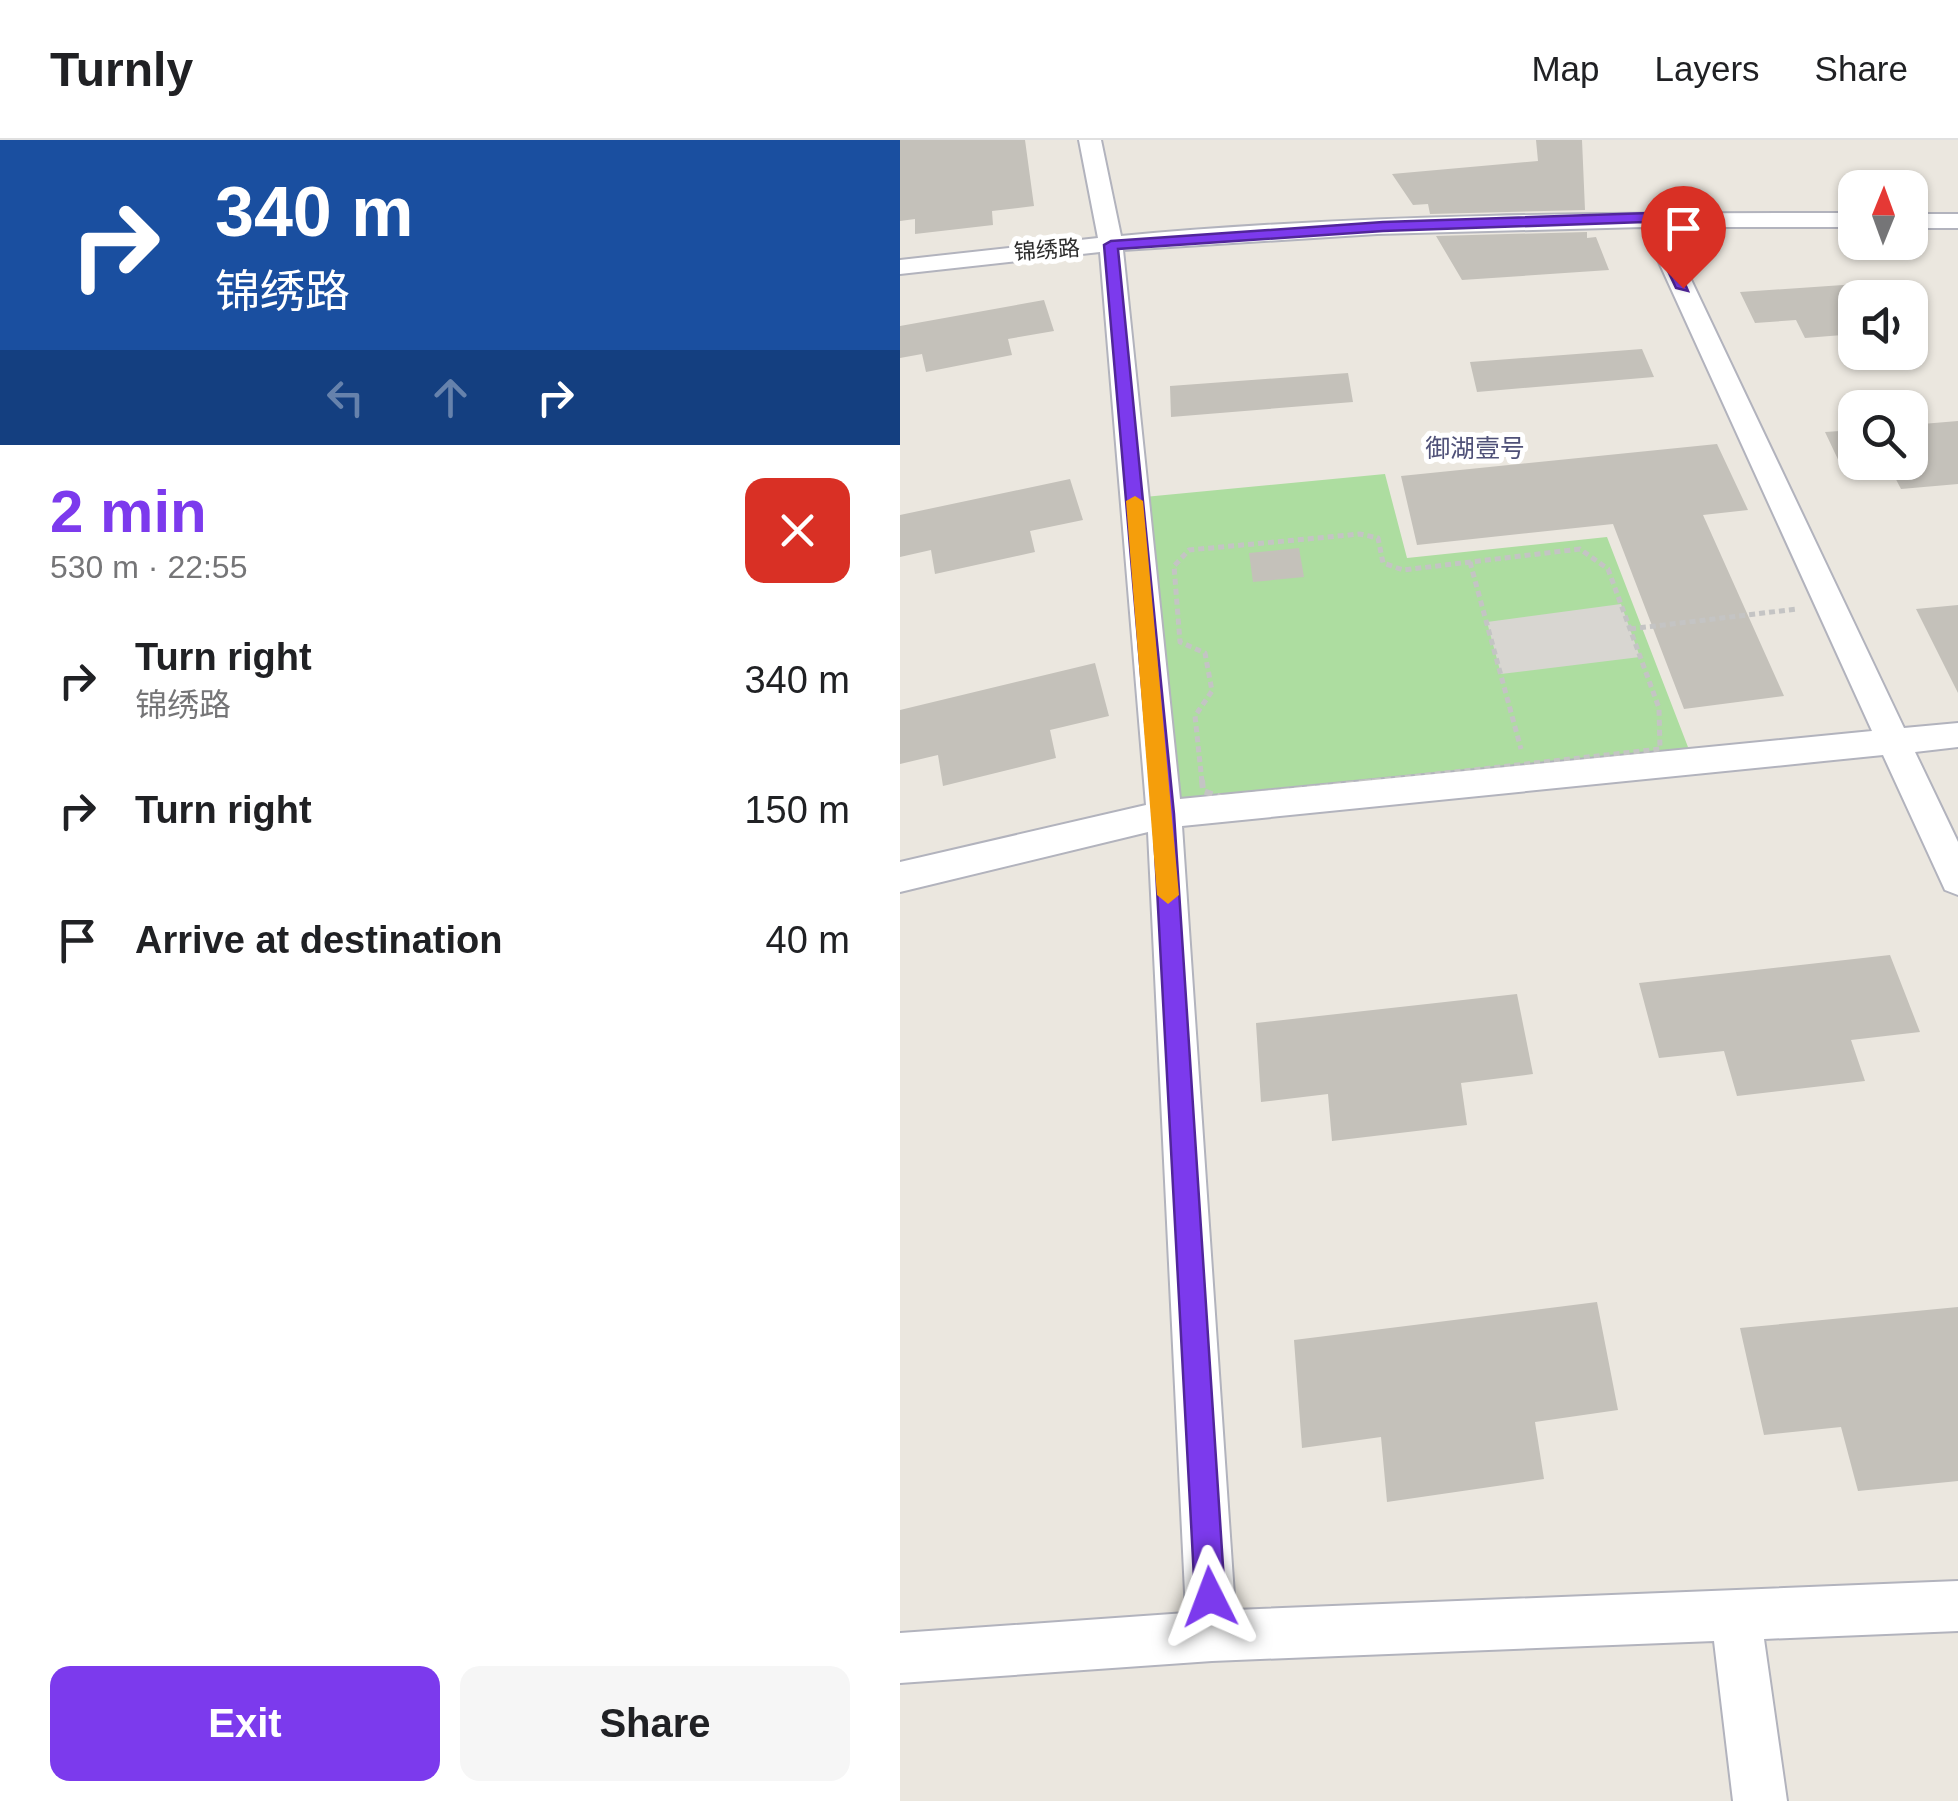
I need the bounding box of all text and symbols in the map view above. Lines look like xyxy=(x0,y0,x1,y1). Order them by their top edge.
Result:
text: Turnly xyxy=(50,43,193,96)
text: Map xyxy=(1531,49,1600,88)
text: Layers xyxy=(1655,49,1760,88)
text: Share xyxy=(1815,49,1908,88)
north arrow xyxy=(1838,170,1928,260)
map controls xyxy=(1838,170,1928,480)
text: 340 m xyxy=(215,173,413,251)
icon: right xyxy=(50,180,180,310)
pin xyxy=(1641,186,1726,289)
icon: arrive xyxy=(1656,201,1711,256)
street label: 锦绣路 xyxy=(1013,235,1081,265)
text: 锦绣路 xyxy=(215,266,350,317)
button: sound xyxy=(1838,280,1928,370)
icon: left xyxy=(318,370,373,425)
icon: ahead xyxy=(423,370,478,425)
icon: right xyxy=(528,370,583,425)
button: search xyxy=(1838,390,1928,480)
district label: 御湖壹号 xyxy=(1425,434,1525,462)
text: 2 min xyxy=(50,478,207,545)
button: close xyxy=(745,478,850,583)
text: 530 m · 22:55 xyxy=(50,549,247,585)
text: Turn right xyxy=(135,636,312,678)
icon: right xyxy=(50,653,105,708)
text: 340 m xyxy=(744,659,850,701)
text: 锦绣路 xyxy=(135,687,231,723)
icon: right xyxy=(50,783,105,838)
text: Turn right xyxy=(135,789,312,831)
text: 150 m xyxy=(744,789,850,831)
icon: arrive xyxy=(50,913,105,968)
text: Arrive at destination xyxy=(135,919,502,961)
text: 40 m xyxy=(766,919,850,961)
position arrow xyxy=(1158,1545,1262,1649)
button: Exit xyxy=(50,1666,440,1781)
button: Share xyxy=(460,1666,850,1781)

